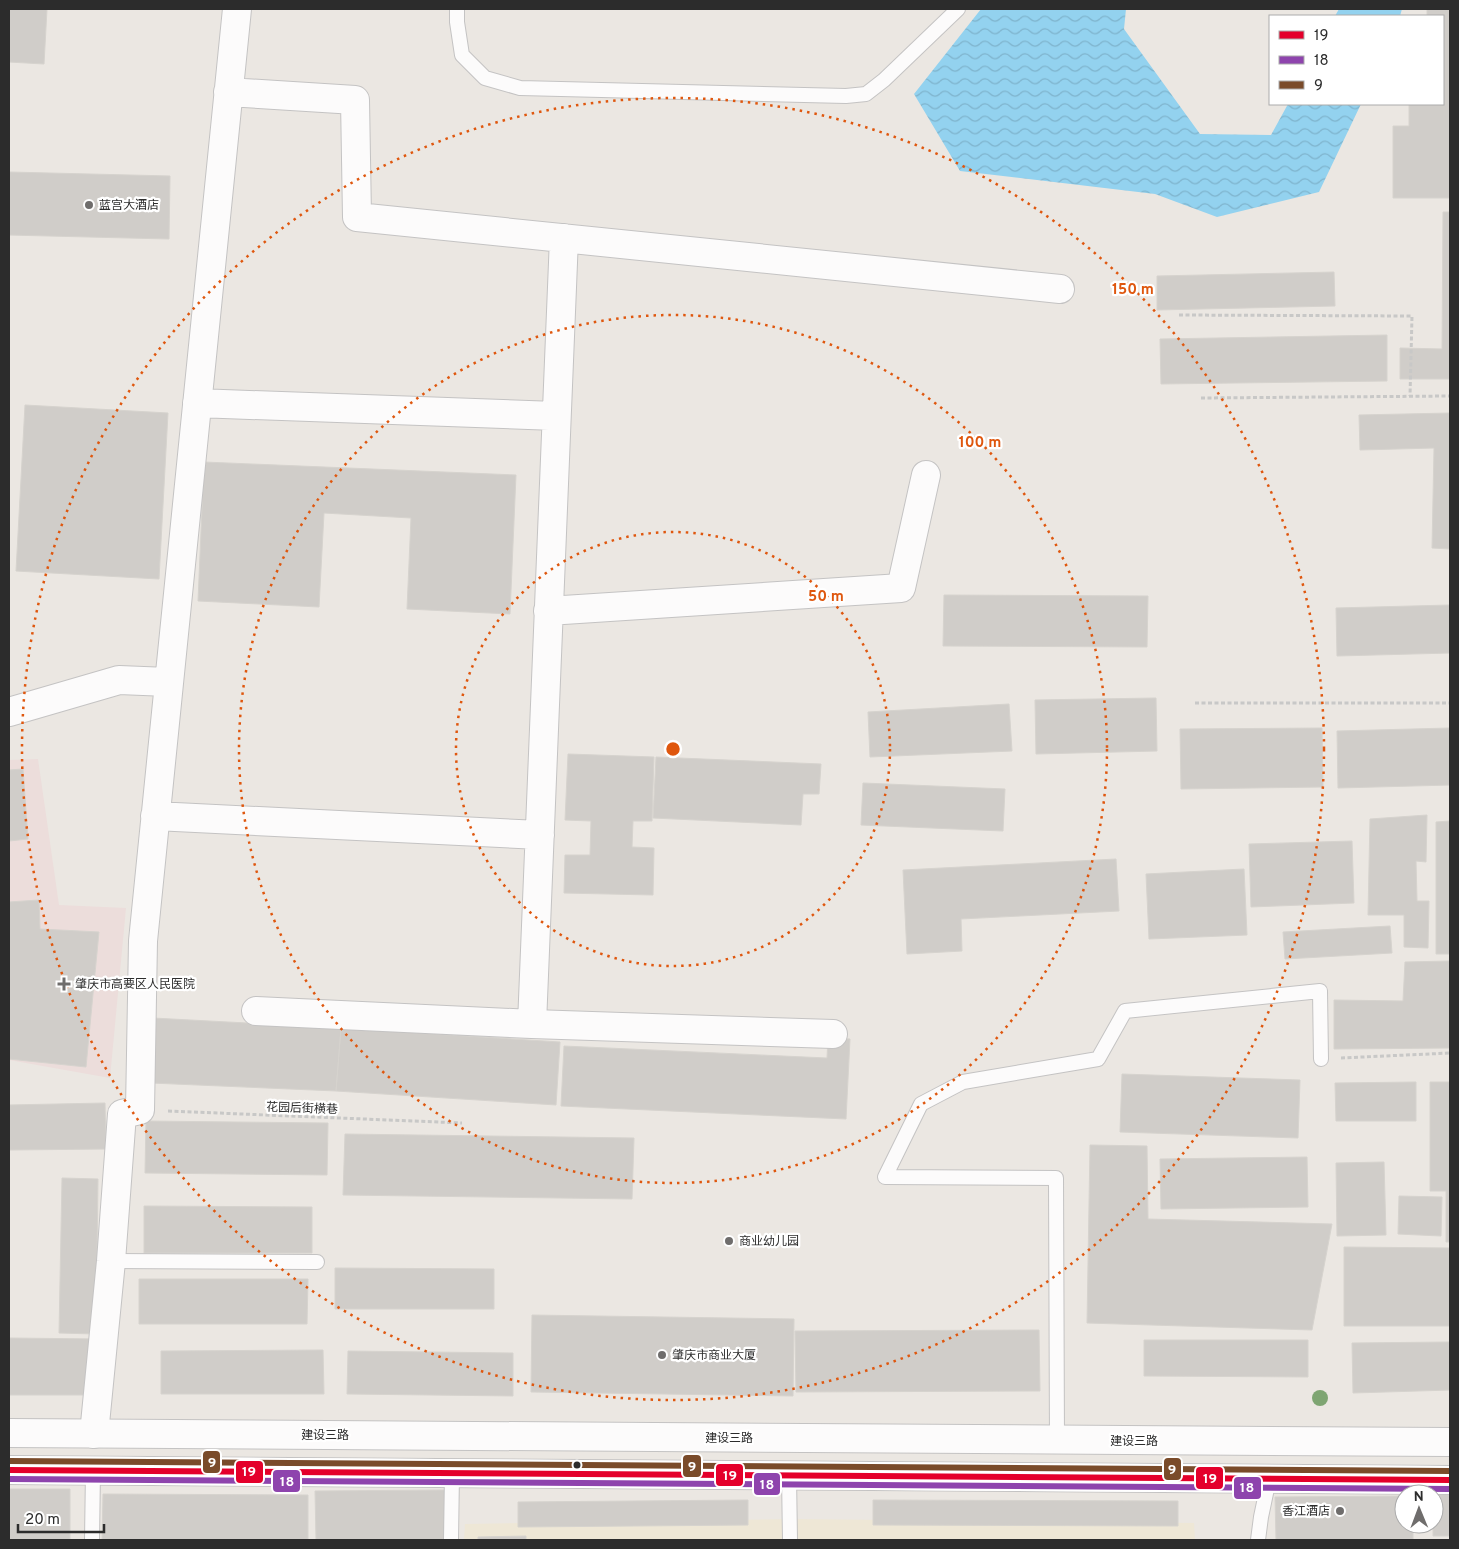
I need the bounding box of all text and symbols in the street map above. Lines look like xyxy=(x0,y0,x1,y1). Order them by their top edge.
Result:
legend xyxy=(1269,15,1444,105)
text: 19 xyxy=(1314,27,1329,46)
text: 18 xyxy=(1314,52,1329,71)
text: 9 xyxy=(1314,77,1323,96)
place label: 蓝宫大酒店 xyxy=(99,198,159,214)
marker: 蓝宫大酒店 xyxy=(83,199,95,211)
text: 150 m xyxy=(1112,281,1154,300)
text: 100 m xyxy=(959,434,1001,453)
text: 50 m xyxy=(808,588,844,607)
centre of rings xyxy=(664,740,682,758)
marker: 肇庆市高要区人民医院 xyxy=(57,977,71,991)
place label: 肇庆市高要区人民医院 xyxy=(75,977,195,993)
street label: 花园后街横巷 xyxy=(266,1100,338,1118)
place label: 商业幼儿园 xyxy=(739,1234,799,1250)
marker: 商业幼儿园 xyxy=(723,1235,735,1247)
place label: 肇庆市商业大厦 xyxy=(672,1348,756,1364)
marker: 肇庆市商业大厦 xyxy=(656,1349,668,1361)
street label: 建设三路 xyxy=(301,1428,349,1444)
street label: 建设三路 xyxy=(705,1431,753,1447)
street label: 建设三路 xyxy=(1110,1434,1158,1450)
line badge: 9 xyxy=(202,1450,221,1474)
line badge: 9 xyxy=(682,1454,702,1478)
text: 9 xyxy=(208,1455,216,1472)
line badge: 9 xyxy=(1163,1457,1182,1481)
text: 9 xyxy=(688,1459,696,1476)
line badge: 19 xyxy=(235,1460,264,1484)
unlabelled marker xyxy=(572,1460,582,1470)
text: 9 xyxy=(1168,1462,1176,1479)
line badge: 19 xyxy=(715,1463,744,1487)
text: 19 xyxy=(242,1464,256,1481)
line badge: 19 xyxy=(1195,1466,1224,1490)
text: 19 xyxy=(723,1468,737,1485)
line badge: 18 xyxy=(272,1469,301,1493)
text: 19 xyxy=(1203,1471,1217,1488)
line badge: 18 xyxy=(753,1472,781,1496)
text: 18 xyxy=(280,1474,294,1491)
line badge: 18 xyxy=(1233,1476,1262,1500)
text: 18 xyxy=(760,1477,774,1494)
text: 18 xyxy=(1240,1480,1254,1497)
north arrow xyxy=(1394,1484,1444,1534)
text: N xyxy=(1414,1489,1424,1506)
scale bar xyxy=(18,1502,104,1534)
place label: 香江酒店 xyxy=(1282,1504,1330,1520)
marker: 香江酒店 xyxy=(1334,1505,1346,1517)
text: 20 m xyxy=(25,1511,60,1530)

